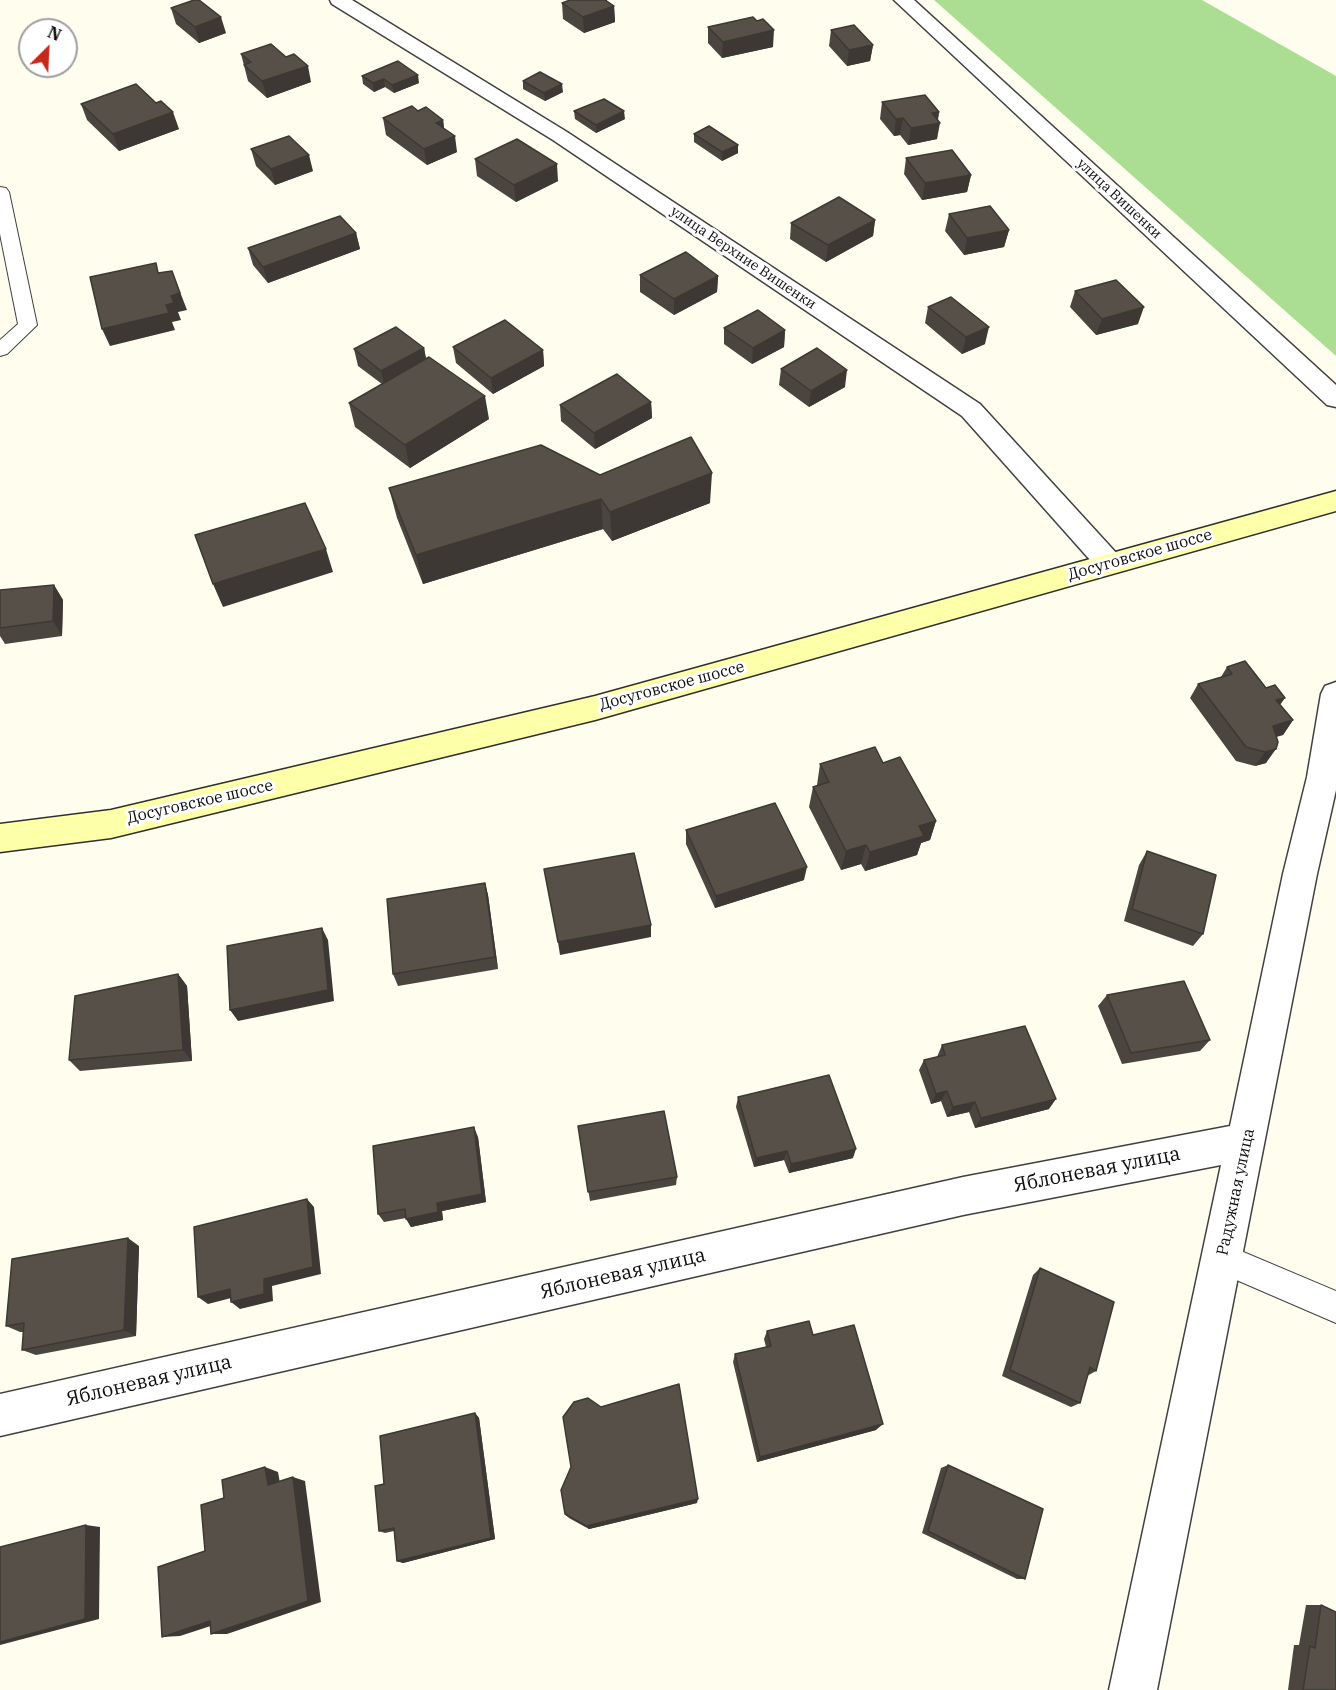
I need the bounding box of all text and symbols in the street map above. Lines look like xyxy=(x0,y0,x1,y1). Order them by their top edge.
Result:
north arrow xyxy=(18,18,78,78)
text: N xyxy=(45,22,64,45)
street label: улица Вишенки xyxy=(1073,155,1165,243)
street label: улица Верхние Вишенки xyxy=(667,203,819,313)
street label: Досуговское шоссе xyxy=(1066,525,1214,585)
street label: Досуговское шоссе xyxy=(597,657,747,715)
street label: Досуговское шоссе xyxy=(125,776,275,828)
street label: Радужная улица xyxy=(1213,1127,1259,1257)
street label: Яблоневая улица xyxy=(1012,1142,1182,1198)
street label: Яблоневая улица xyxy=(538,1243,708,1305)
street label: Яблоневая улица xyxy=(64,1350,234,1412)

